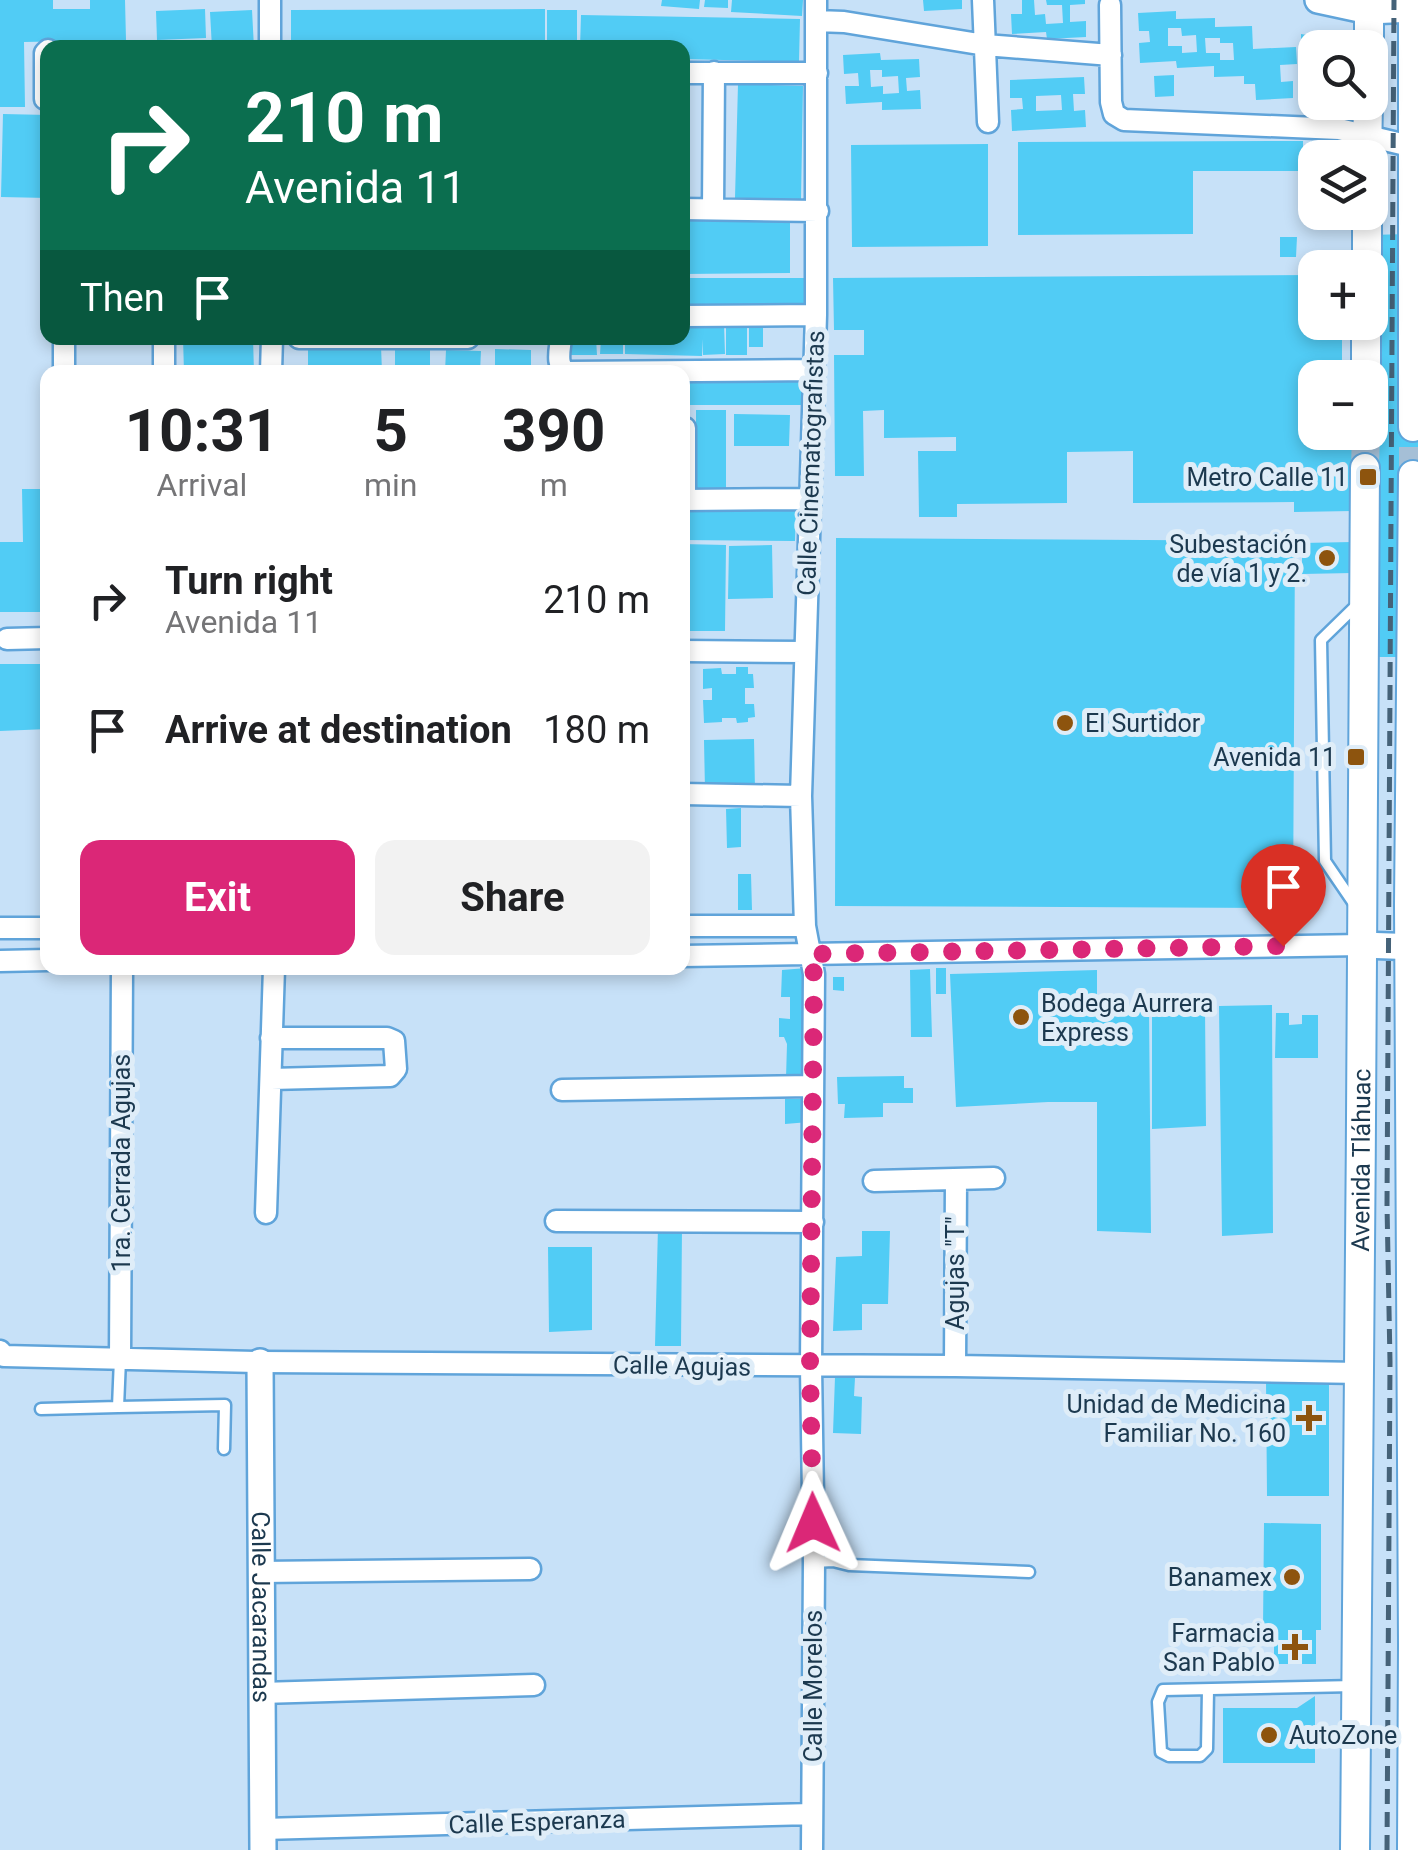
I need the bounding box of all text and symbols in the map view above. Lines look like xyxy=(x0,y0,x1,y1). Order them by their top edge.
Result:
map controls xyxy=(1298,30,1388,450)
button: search xyxy=(1298,30,1388,120)
text: 210 m xyxy=(245,77,444,159)
icon: right xyxy=(80,80,210,210)
button: layers xyxy=(1298,140,1388,230)
text: Avenida 11 xyxy=(245,161,466,214)
button: + xyxy=(1298,250,1388,340)
icon: arrive xyxy=(185,270,240,325)
text: Then xyxy=(80,276,165,320)
street label: Calle Cinematografistas xyxy=(792,330,830,596)
button: − xyxy=(1298,360,1388,450)
text: 10:31 xyxy=(125,395,279,466)
text: 5 xyxy=(373,395,408,466)
text: 390 xyxy=(502,395,605,466)
place label: Metro Calle 11 xyxy=(1186,463,1348,492)
text: Arrival xyxy=(157,466,247,504)
text: min xyxy=(364,466,417,504)
text: m xyxy=(540,466,568,504)
marker: Metro Calle 11 xyxy=(1357,466,1379,488)
place label: Subestación de vía 1 y 2. xyxy=(1169,530,1307,588)
marker: Subestación de vía 1 y 2. xyxy=(1316,547,1338,569)
text: Turn right xyxy=(165,559,333,603)
icon: right xyxy=(80,573,135,628)
text: 210 m xyxy=(543,578,650,622)
text: Avenida 11 xyxy=(165,603,322,641)
icon: arrive xyxy=(80,703,135,758)
text: Arrive at destination xyxy=(165,708,512,752)
text: 180 m xyxy=(543,708,650,752)
place label: El Surtidor xyxy=(1085,709,1201,738)
marker: El Surtidor xyxy=(1054,712,1076,734)
place label: Avenida 11 xyxy=(1213,743,1336,772)
marker: Avenida 11 xyxy=(1345,746,1367,768)
button: Exit xyxy=(80,840,355,955)
button: Share xyxy=(375,840,650,955)
pin xyxy=(1241,844,1326,947)
icon: arrive xyxy=(1256,859,1311,914)
place label: Bodega Aurrera Express xyxy=(1041,989,1214,1047)
marker: Bodega Aurrera Express xyxy=(1010,1006,1032,1028)
street label: 1ra. Cerrada Agujas xyxy=(107,1054,136,1272)
street label: Avenida Tláhuac xyxy=(1346,1068,1376,1252)
street label: Agujas "T" xyxy=(941,1216,970,1330)
street label: Calle Agujas xyxy=(613,1350,751,1382)
place label: Unidad de Medicina Familiar No. 160 xyxy=(1067,1390,1286,1448)
marker: Unidad de Medicina Familiar No. 160 xyxy=(1296,1405,1322,1431)
position arrow xyxy=(761,1471,865,1575)
street label: Calle Jacarandas xyxy=(246,1511,277,1703)
place label: Banamex xyxy=(1168,1563,1272,1592)
marker: Banamex xyxy=(1281,1566,1303,1588)
street label: Calle Morelos xyxy=(799,1610,828,1762)
place label: Farmacia San Pablo xyxy=(1163,1619,1275,1677)
marker: Farmacia San Pablo xyxy=(1284,1636,1306,1658)
place label: AutoZone xyxy=(1289,1721,1397,1750)
marker: AutoZone xyxy=(1258,1724,1280,1746)
street label: Calle Esperanza xyxy=(448,1804,626,1840)

